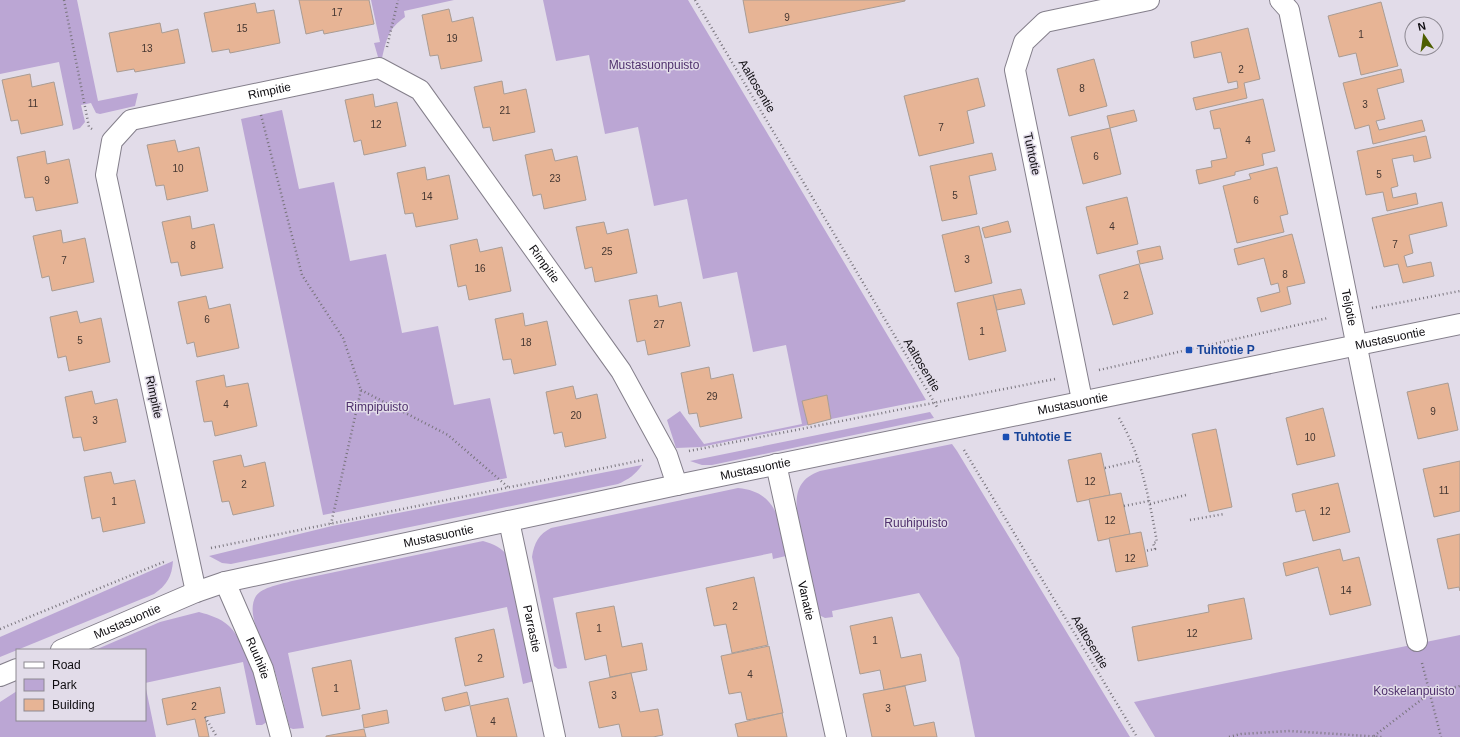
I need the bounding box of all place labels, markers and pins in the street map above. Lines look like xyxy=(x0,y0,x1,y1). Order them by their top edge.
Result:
place label: Tuhtotie P xyxy=(1197,343,1255,357)
marker: Tuhtotie P xyxy=(1184,345,1194,355)
place label: Tuhtotie E xyxy=(1014,430,1072,444)
marker: Tuhtotie E xyxy=(1001,432,1011,442)

